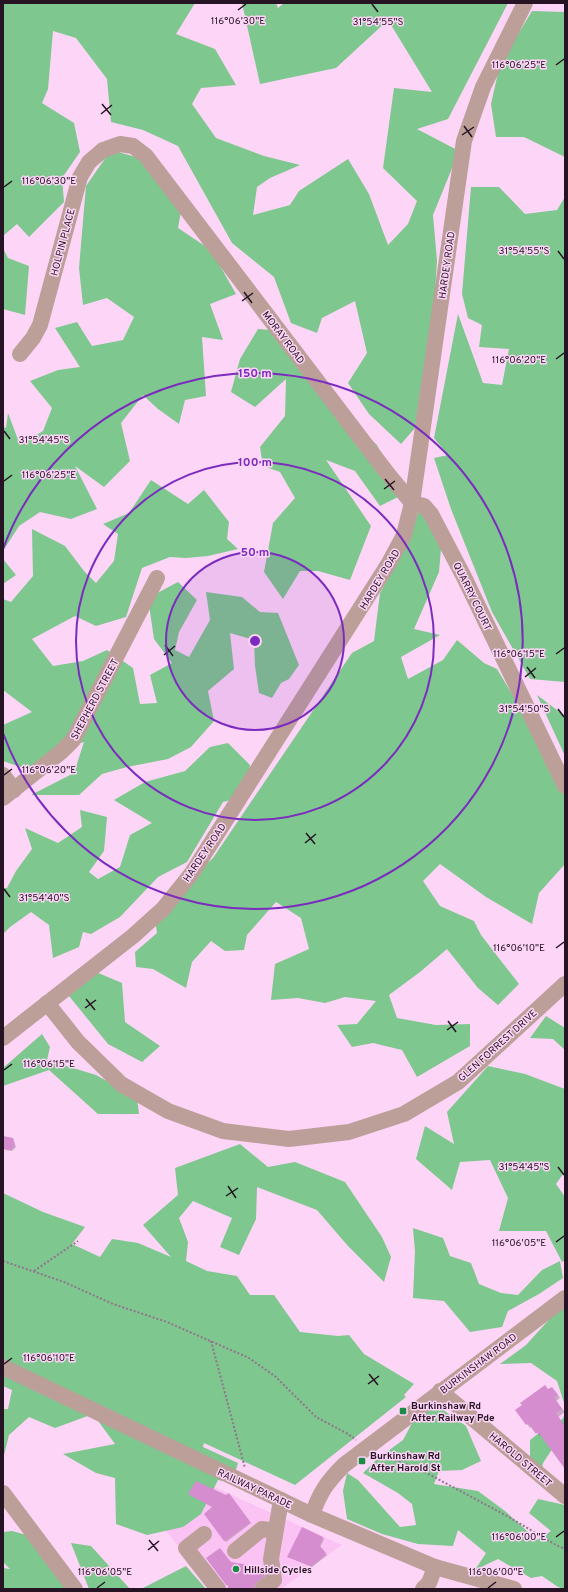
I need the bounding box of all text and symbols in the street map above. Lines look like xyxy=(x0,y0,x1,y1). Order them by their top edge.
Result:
text: 116°06'30"E xyxy=(211,15,265,28)
text: 31°54'55"S xyxy=(352,16,404,29)
text: 116°06'25"E xyxy=(492,59,546,72)
text: 116°06'30"E xyxy=(22,175,76,188)
street label: HOLPIN PLACE xyxy=(48,207,79,277)
street label: HARDEY ROAD xyxy=(436,230,459,300)
text: 31°54'55"S xyxy=(498,245,550,258)
street label: MORAY ROAD xyxy=(259,309,307,367)
text: 116°06'20"E xyxy=(492,354,546,367)
text: 150 m xyxy=(238,366,272,382)
text: 31°54'45"S xyxy=(18,434,70,447)
text: 100 m xyxy=(238,455,272,471)
text: 116°06'25"E xyxy=(22,469,76,482)
text: 50 m xyxy=(241,545,269,561)
street label: HARDEY ROAD xyxy=(357,547,403,612)
street label: QUARRY COURT xyxy=(449,560,494,633)
centre of rings xyxy=(248,634,262,648)
text: 116°06'15"E xyxy=(493,648,545,661)
street label: SHEPHERD STREET xyxy=(68,657,122,742)
text: 31°54'50"S xyxy=(498,703,550,716)
text: 116°06'20"E xyxy=(22,764,76,777)
street label: HARDEY ROAD xyxy=(181,821,230,885)
text: 31°54'40"S xyxy=(18,892,70,905)
text: 116°06'10"E xyxy=(493,942,545,955)
street label: GLEN FORREST DRIVE xyxy=(456,1007,540,1085)
text: 116°06'15"E xyxy=(23,1058,75,1071)
text: 31°54'45"S xyxy=(498,1161,550,1174)
text: 116°06'05"E xyxy=(492,1237,546,1250)
street label: BURKINSHAW ROAD xyxy=(438,1331,520,1397)
text: 116°06'10"E xyxy=(23,1352,75,1365)
place label: Burkinshaw Rd After Railway Pde xyxy=(411,1400,495,1425)
marker: Burkinshaw Rd After Railway Pde xyxy=(398,1406,408,1416)
street label: HAROLD STREET xyxy=(486,1430,554,1490)
place label: Burkinshaw Rd After Harold St xyxy=(370,1450,441,1475)
marker: Burkinshaw Rd After Harold St xyxy=(357,1456,367,1466)
street label: RAILWAY PARADE xyxy=(215,1466,294,1512)
text: 116°06'00"E xyxy=(492,1531,546,1544)
marker: Hillside Cycles xyxy=(231,1564,241,1574)
place label: Hillside Cycles xyxy=(244,1564,312,1577)
text: 116°06'05"E xyxy=(78,1566,132,1579)
text: 116°06'00"E xyxy=(469,1566,523,1579)

